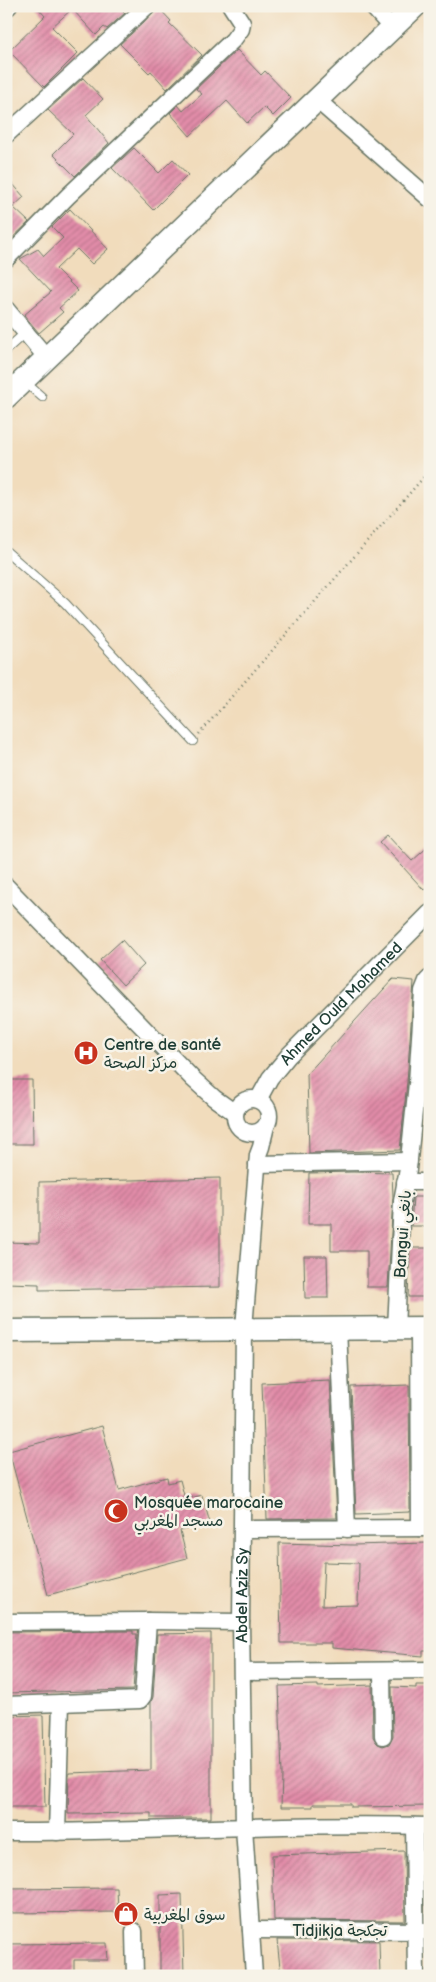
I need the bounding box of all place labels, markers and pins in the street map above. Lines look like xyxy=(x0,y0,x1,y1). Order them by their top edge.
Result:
place label: Centre de santé مركز الصحة xyxy=(104,1036,221,1073)
hospital icon: Centre de santé مركز الصحة xyxy=(73,1040,99,1066)
place label: Mosquée marocaine مسجد المغربي xyxy=(134,1494,284,1535)
mosque icon: Mosquée marocaine مسجد المغربي xyxy=(103,1498,129,1524)
shop icon: سوق المغربية xyxy=(113,1901,139,1927)
place label: سوق المغربية xyxy=(144,1906,226,1925)

